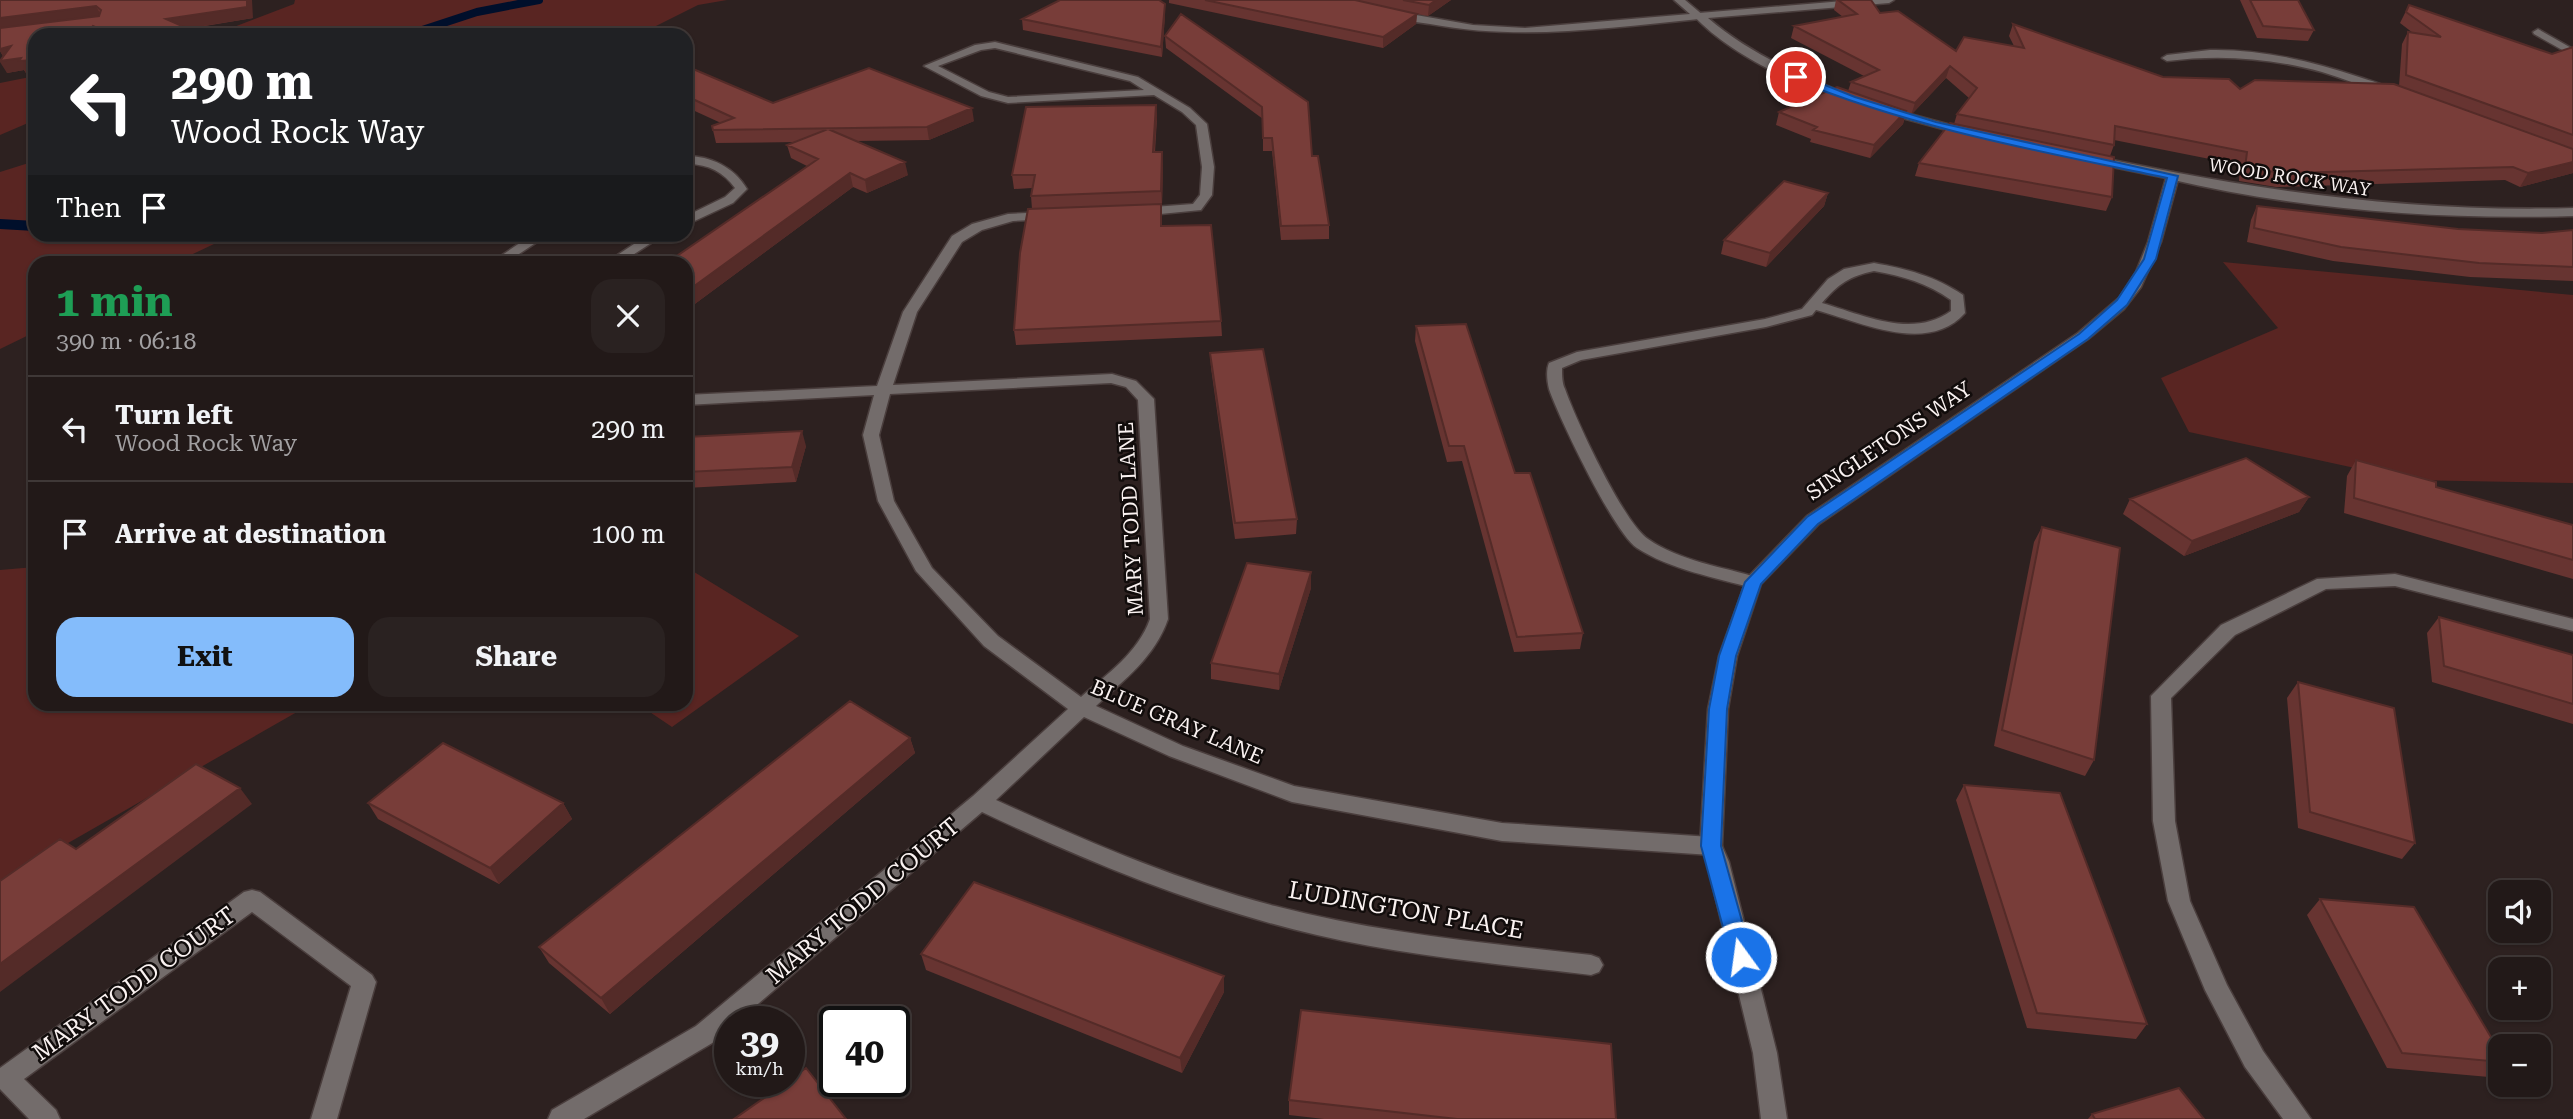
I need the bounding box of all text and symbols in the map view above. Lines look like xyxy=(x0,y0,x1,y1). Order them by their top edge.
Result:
pin xyxy=(1766,47,1826,107)
text: 290 m xyxy=(171,54,313,111)
icon: left xyxy=(56,56,147,147)
icon: arrive xyxy=(1777,58,1815,96)
text: Wood Rock Way xyxy=(171,113,424,151)
street label: WOOD ROCK WAY xyxy=(2207,154,2373,200)
icon: arrive xyxy=(135,189,173,227)
text: Then xyxy=(56,193,121,223)
text: 1 min xyxy=(56,277,173,326)
button: close xyxy=(591,279,665,353)
text: 390 m · 06:18 xyxy=(56,328,196,355)
street label: SINGLETONS WAY xyxy=(1802,376,1977,505)
text: Turn left xyxy=(115,400,233,430)
icon: left xyxy=(56,410,94,448)
text: 290 m xyxy=(591,414,665,444)
street label: MARY TODD LANE xyxy=(1114,421,1148,617)
text: Wood Rock Way xyxy=(115,430,297,457)
icon: arrive xyxy=(56,515,94,553)
text: Arrive at destination xyxy=(115,519,386,549)
text: 100 m xyxy=(591,519,665,549)
button: Exit xyxy=(56,617,354,697)
button: Share xyxy=(368,617,665,697)
street label: BLUE GRAY LANE xyxy=(1087,675,1267,769)
street label: MARY TODD COURT xyxy=(761,812,965,990)
street label: LUDINGTON PLACE xyxy=(1286,876,1526,944)
map controls xyxy=(2488,880,2551,1097)
button: sound xyxy=(2488,880,2551,943)
street label: MARY TODD COURT xyxy=(27,901,241,1067)
position arrow xyxy=(1704,920,1778,994)
button: + xyxy=(2488,957,2551,1020)
speed limit sign: 40 xyxy=(819,1006,910,1097)
text: 39 xyxy=(740,1022,779,1063)
button: − xyxy=(2488,1034,2551,1097)
text: km/h xyxy=(735,1058,784,1079)

